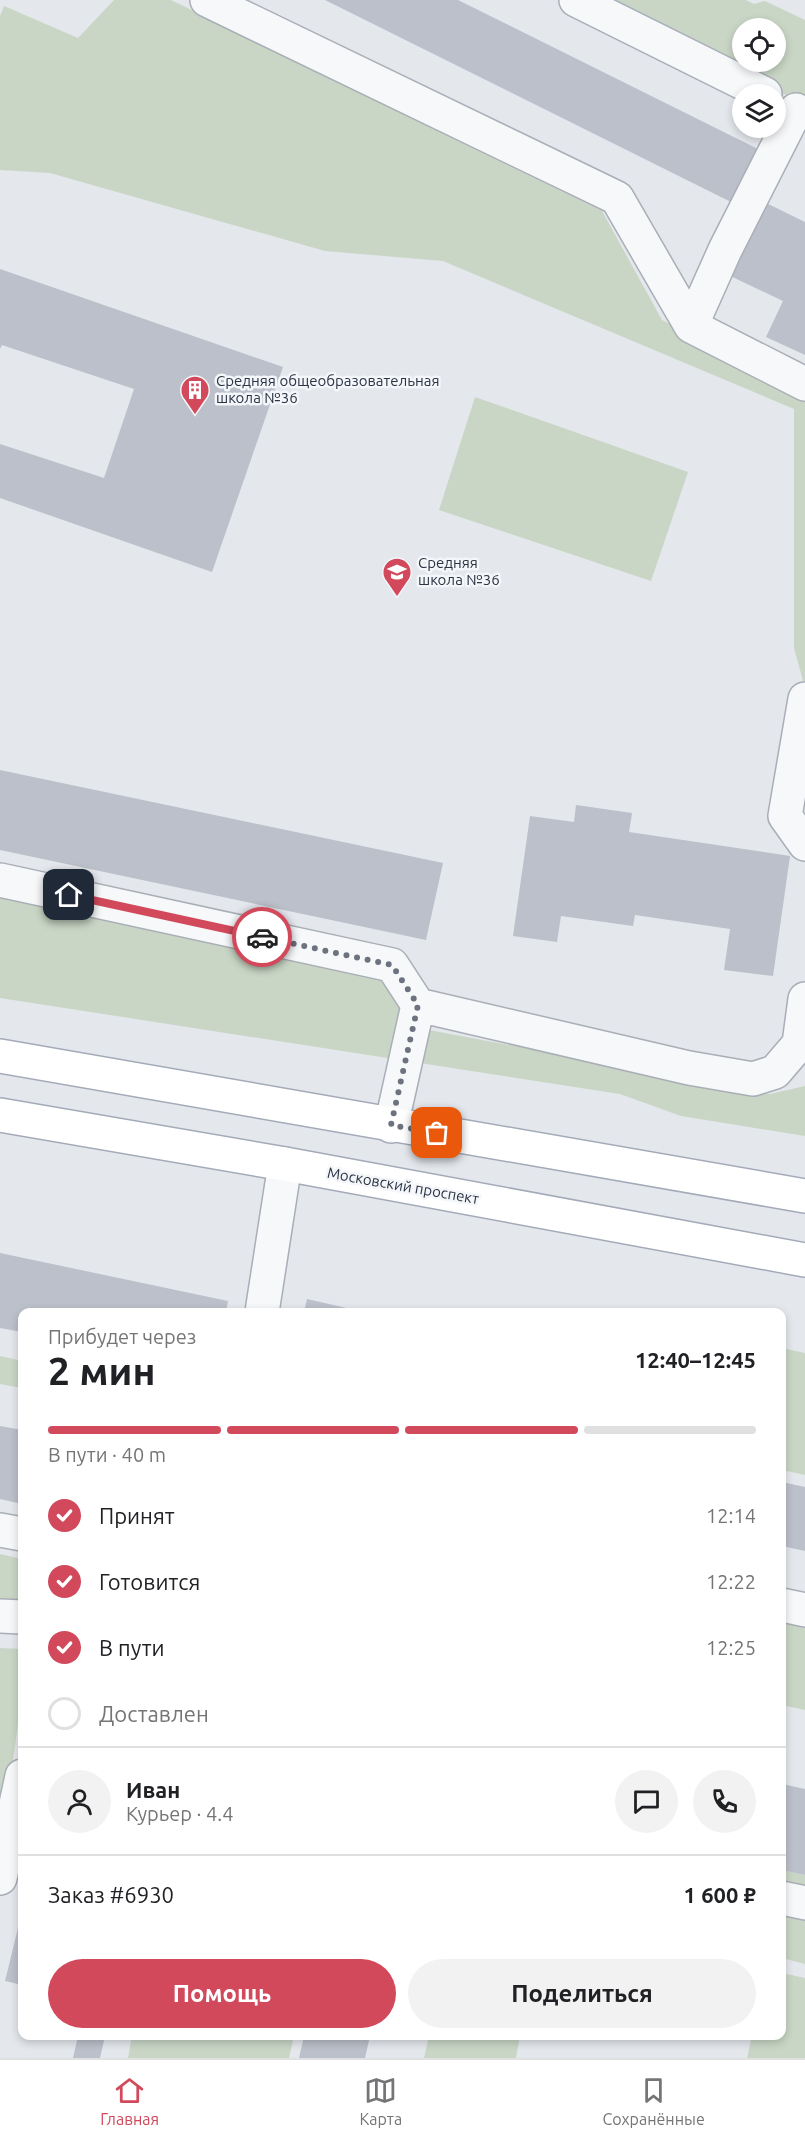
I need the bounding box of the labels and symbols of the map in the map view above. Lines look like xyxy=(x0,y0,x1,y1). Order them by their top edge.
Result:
place label: Средняя общеобразовательная школа №36 xyxy=(216,372,440,406)
building icon: Средняя общеобразовательная школа №36 xyxy=(179,374,211,416)
place label: Средняя школа №36 xyxy=(418,554,500,588)
school or university icon: Средняя школа №36 xyxy=(381,556,413,598)
pin xyxy=(43,869,94,920)
courier xyxy=(232,907,292,967)
pin xyxy=(411,1107,462,1158)
street label: Московский проспект xyxy=(326,1164,481,1207)

